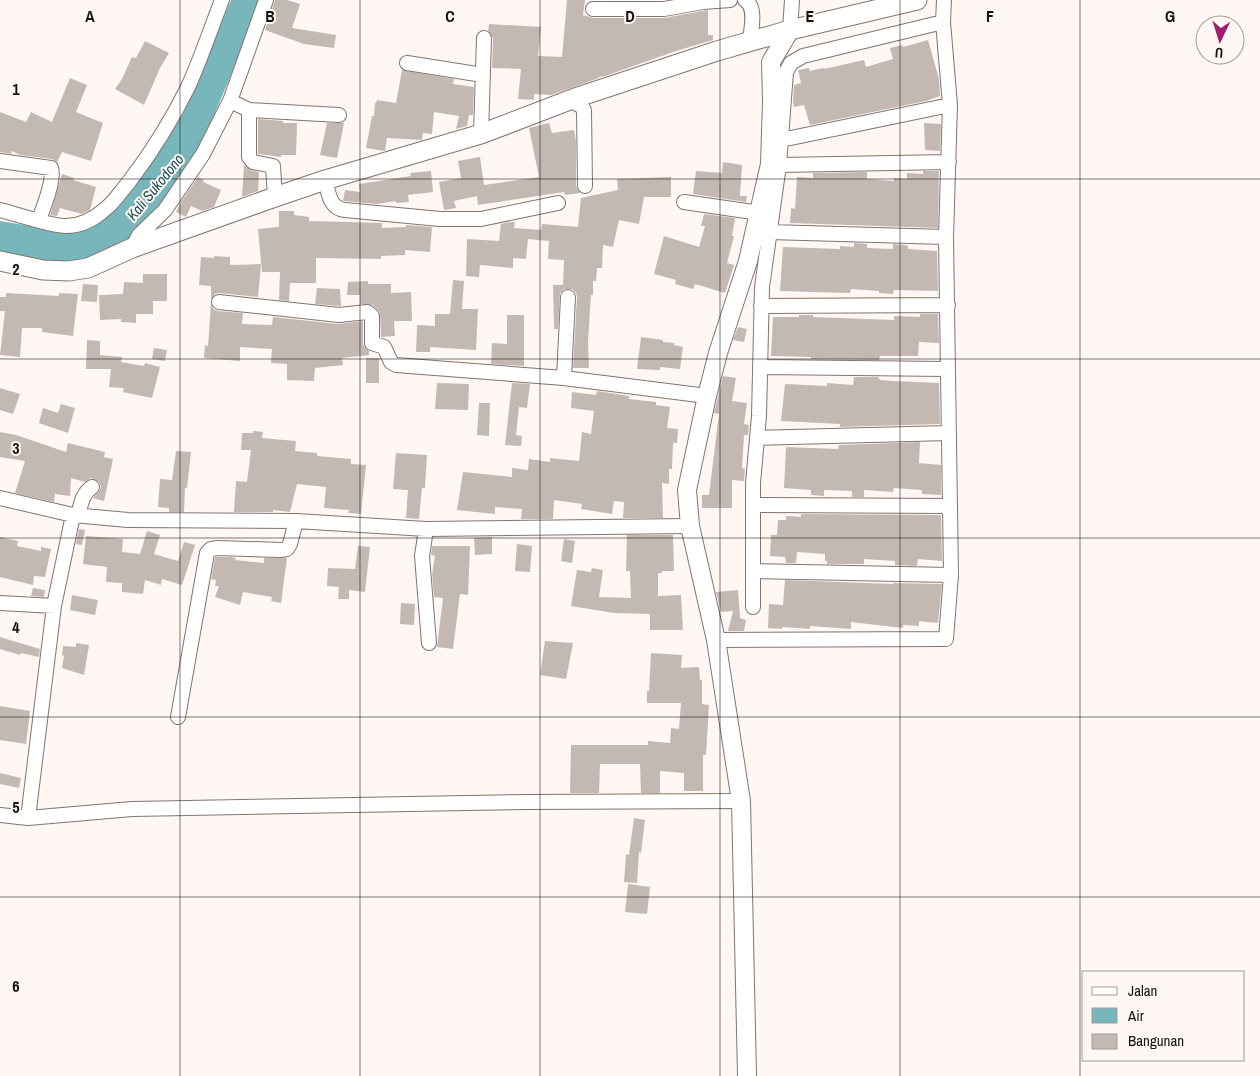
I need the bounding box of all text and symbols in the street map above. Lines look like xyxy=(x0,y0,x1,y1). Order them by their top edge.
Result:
text: A xyxy=(85,5,95,27)
text: B xyxy=(265,5,275,27)
text: C xyxy=(445,5,455,27)
text: D xyxy=(625,5,635,27)
text: E xyxy=(806,5,815,27)
text: F xyxy=(986,5,994,27)
text: G xyxy=(1165,5,1175,27)
north arrow xyxy=(1195,15,1245,65)
text: U xyxy=(1214,44,1224,62)
text: 1 xyxy=(12,78,20,100)
water label: Kali Sukodono xyxy=(122,149,188,225)
text: 2 xyxy=(12,258,20,280)
text: 3 xyxy=(12,437,20,459)
text: 4 xyxy=(12,616,20,638)
text: 5 xyxy=(12,796,20,818)
legend xyxy=(1082,971,1245,1061)
text: 6 xyxy=(12,975,20,997)
text: Jalan xyxy=(1128,980,1157,1001)
text: Air xyxy=(1127,1005,1144,1026)
text: Bangunan xyxy=(1128,1030,1184,1051)

